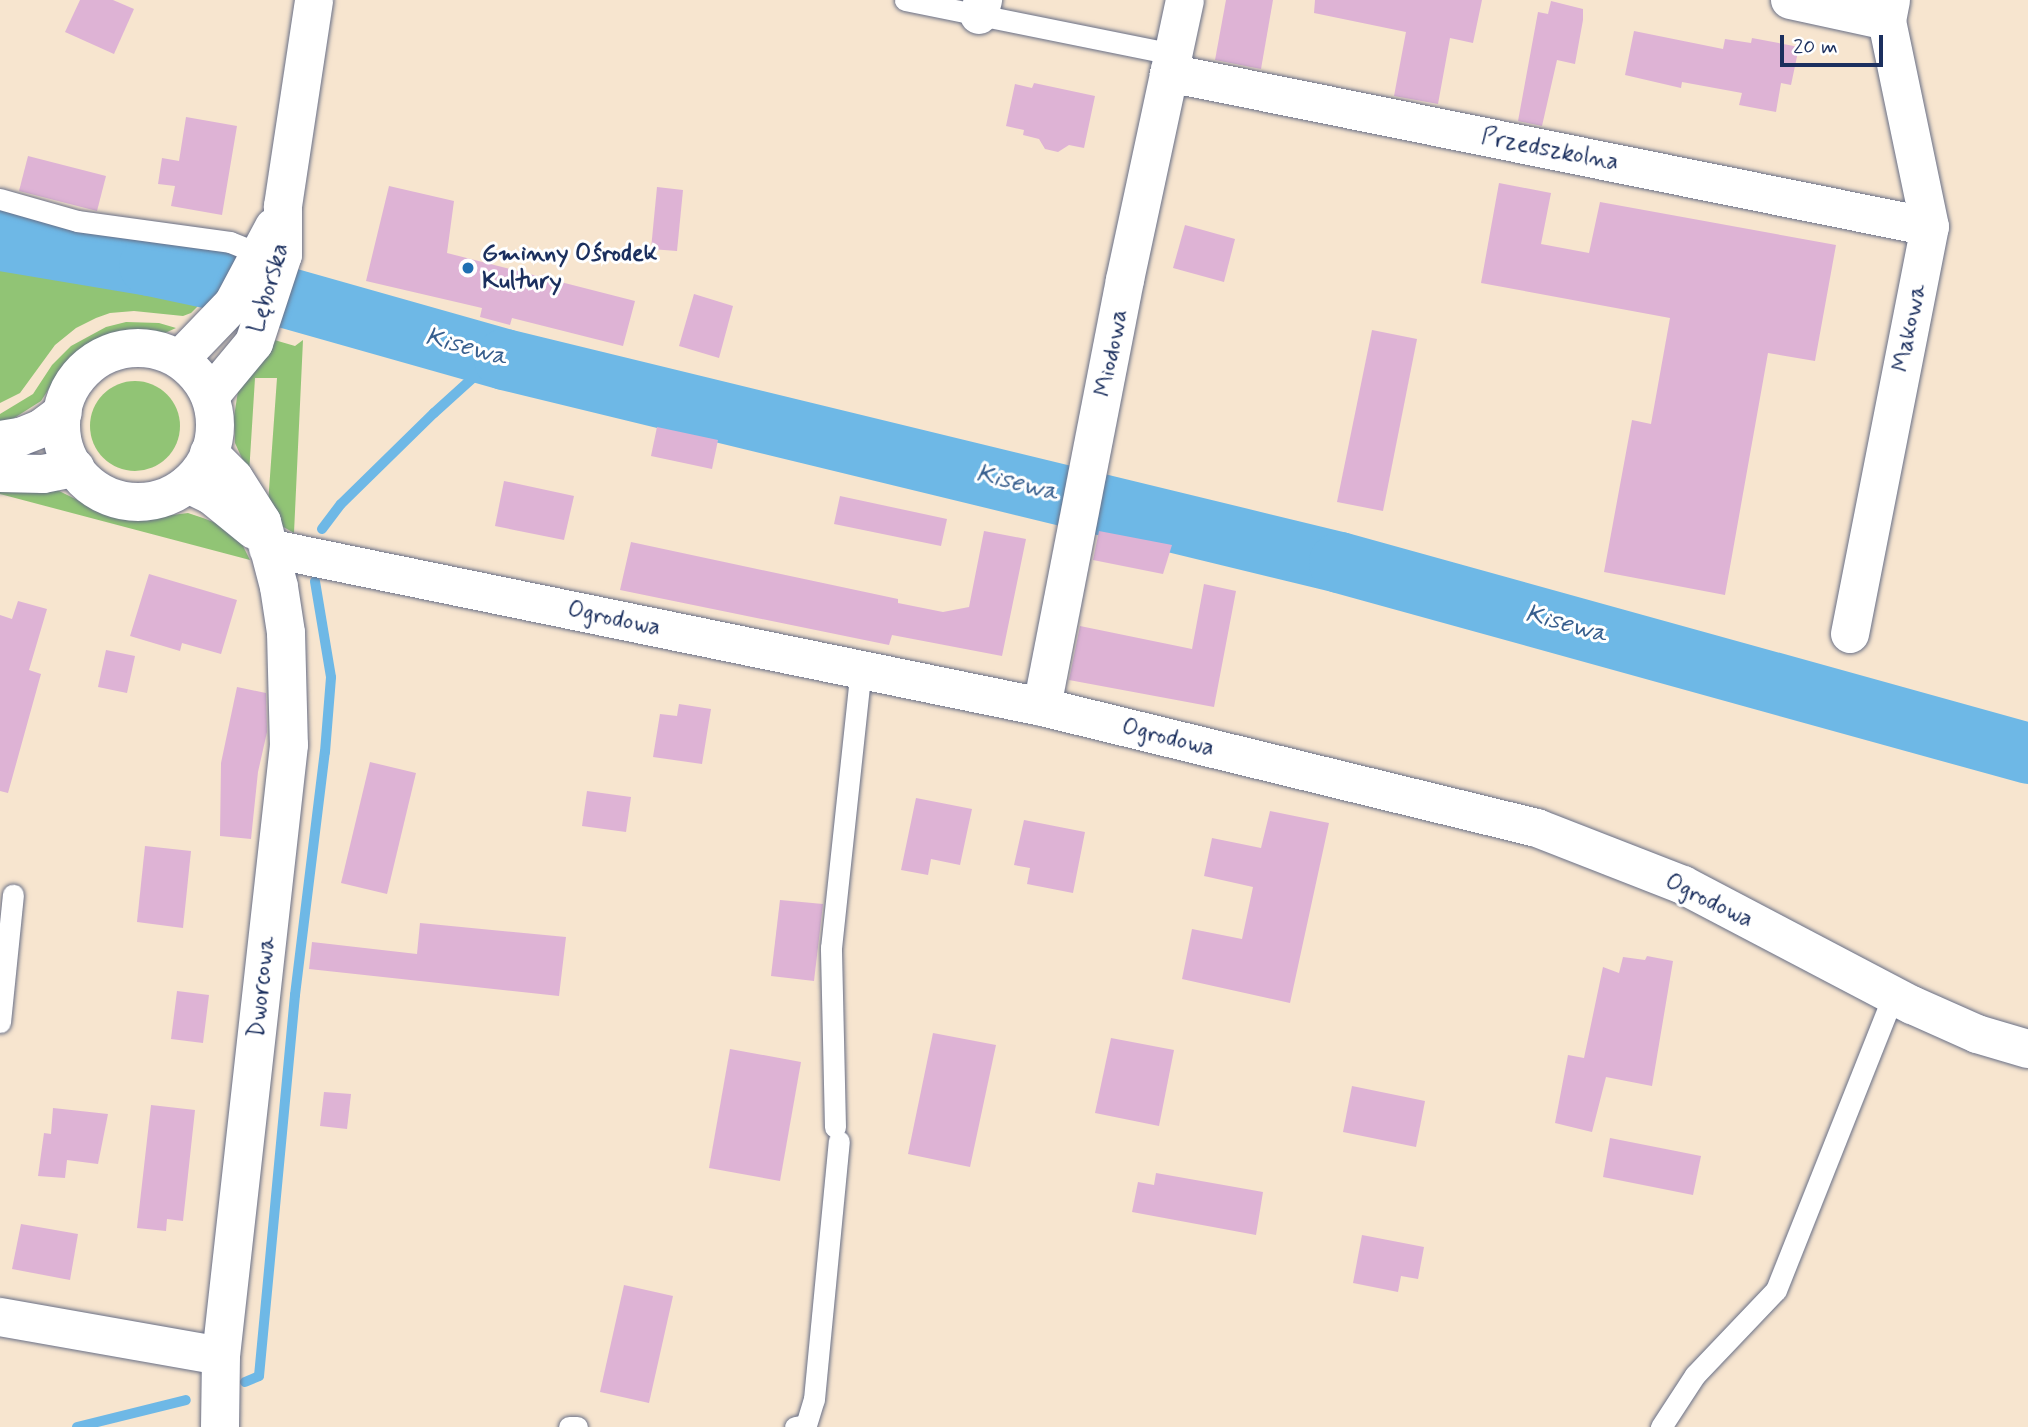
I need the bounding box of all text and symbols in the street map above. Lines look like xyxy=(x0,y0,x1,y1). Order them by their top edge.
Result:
scale bar xyxy=(1783,21,1886,65)
text: 20 m xyxy=(1793,33,1838,61)
street label: Przedszkolna xyxy=(1479,123,1621,177)
street label: Lęborska xyxy=(242,240,296,336)
place label: Gminny Ośrodek Kultury xyxy=(482,240,657,296)
marker: Gminny Ośrodek Kultury xyxy=(460,260,476,276)
street label: Makowa xyxy=(1887,281,1933,375)
street label: Miodowa xyxy=(1089,307,1135,399)
water label: Kisewa xyxy=(422,322,510,374)
water label: Kisewa xyxy=(973,459,1061,509)
street label: Ogrodowa xyxy=(565,595,663,643)
water label: Kisewa xyxy=(1522,599,1610,651)
street label: Ogrodowa xyxy=(1119,713,1217,763)
street label: Ogrodowa xyxy=(1660,867,1758,935)
street label: Dworcowa xyxy=(242,935,282,1039)

